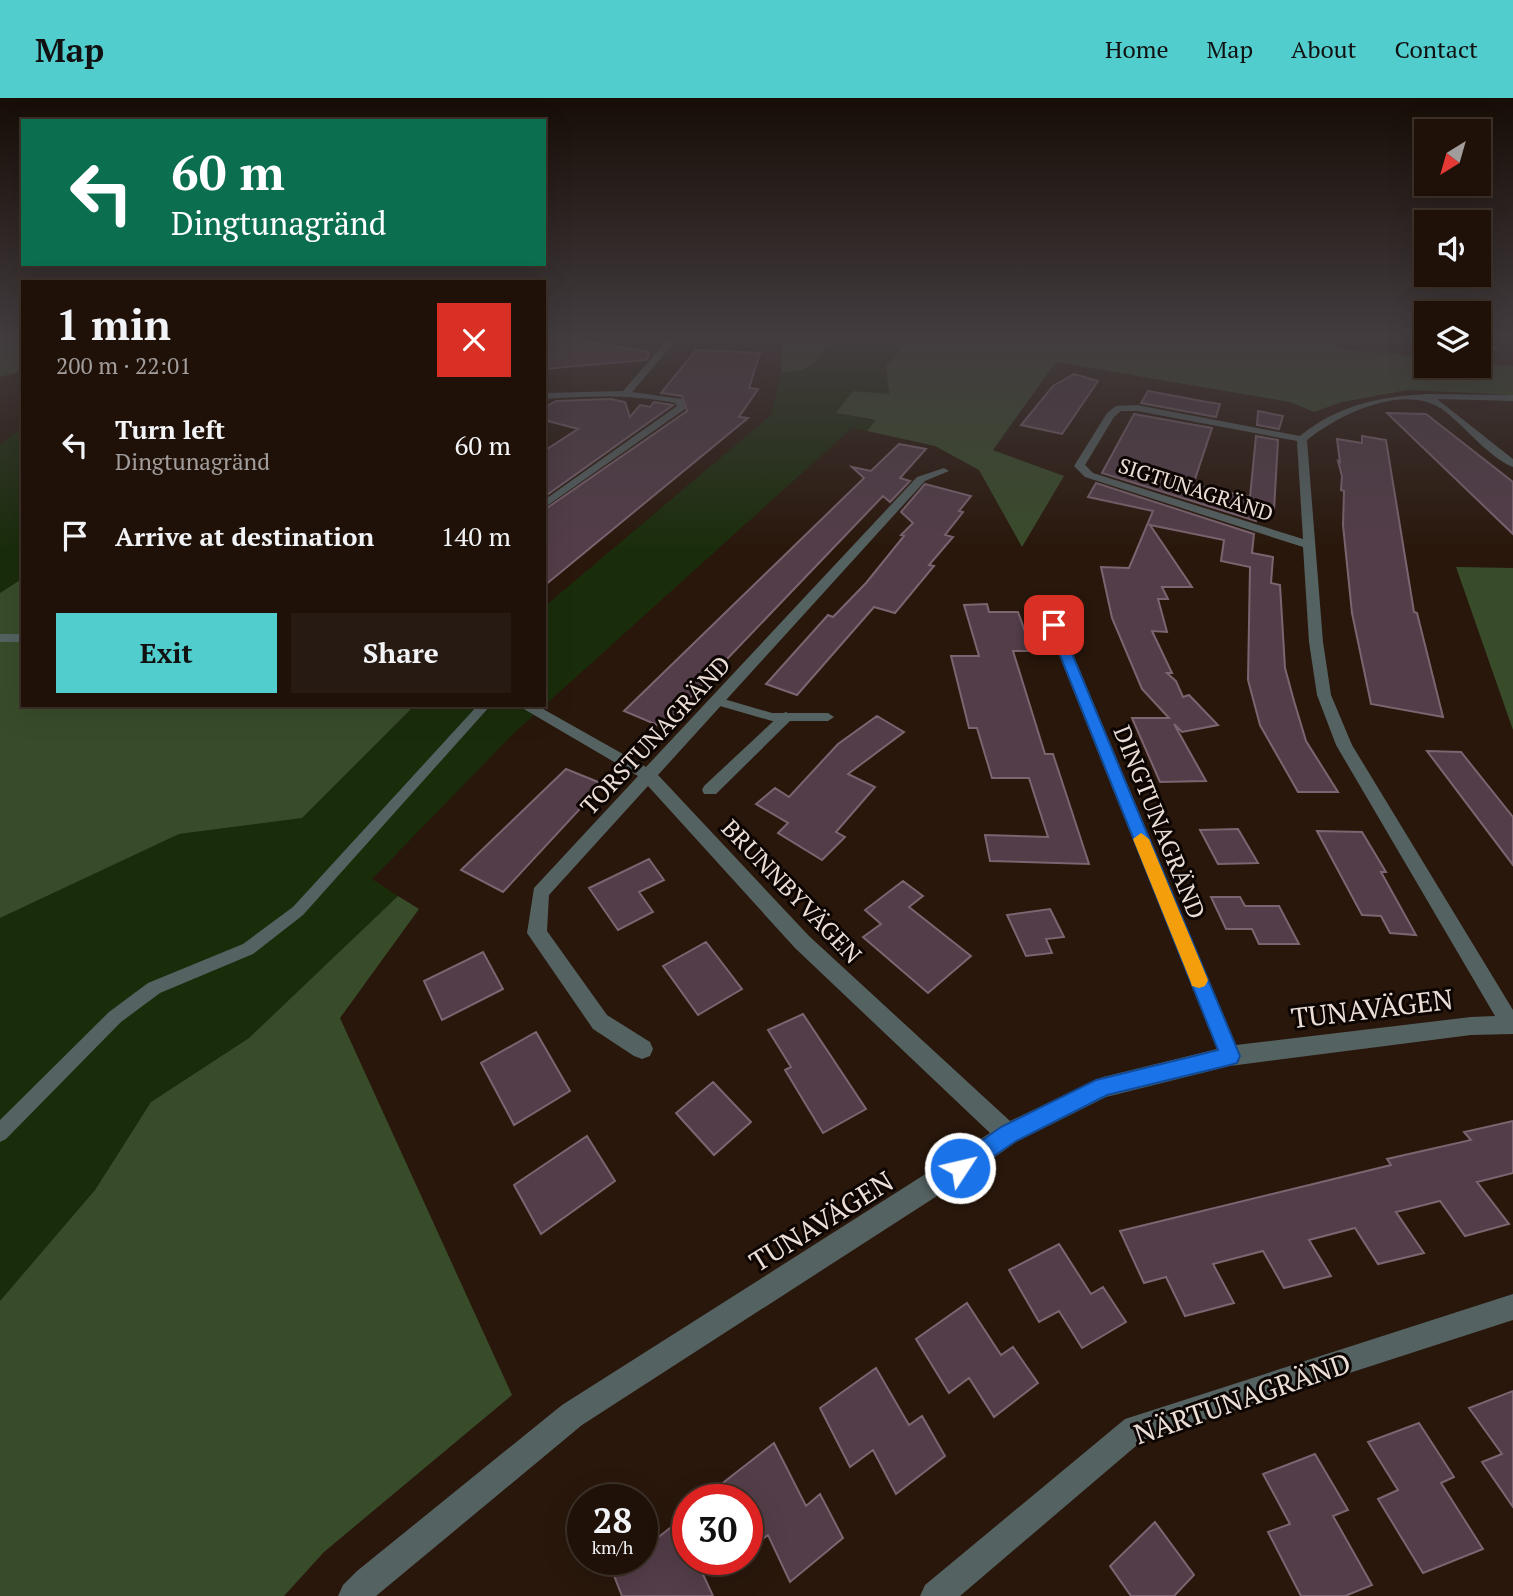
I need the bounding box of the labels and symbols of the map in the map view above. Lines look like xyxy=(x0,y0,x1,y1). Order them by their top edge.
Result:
north arrow xyxy=(1414,119,1491,196)
street label: SIGTUNAGRÄND xyxy=(1115,451,1277,527)
pin xyxy=(1024,595,1084,655)
street label: TORSTUNAGRÄND xyxy=(573,649,737,821)
street label: DINGTUNAGRÄND xyxy=(1107,721,1213,923)
street label: BRUNNBYVÄGEN xyxy=(715,812,869,970)
street label: TUNAVÄGEN xyxy=(1289,980,1455,1036)
position arrow xyxy=(923,1131,997,1205)
street label: TUNAVÄGEN xyxy=(742,1162,900,1280)
street label: NÄRTUNAGRÄND xyxy=(1129,1344,1355,1452)
speed limit sign: 30 xyxy=(672,1484,763,1575)

